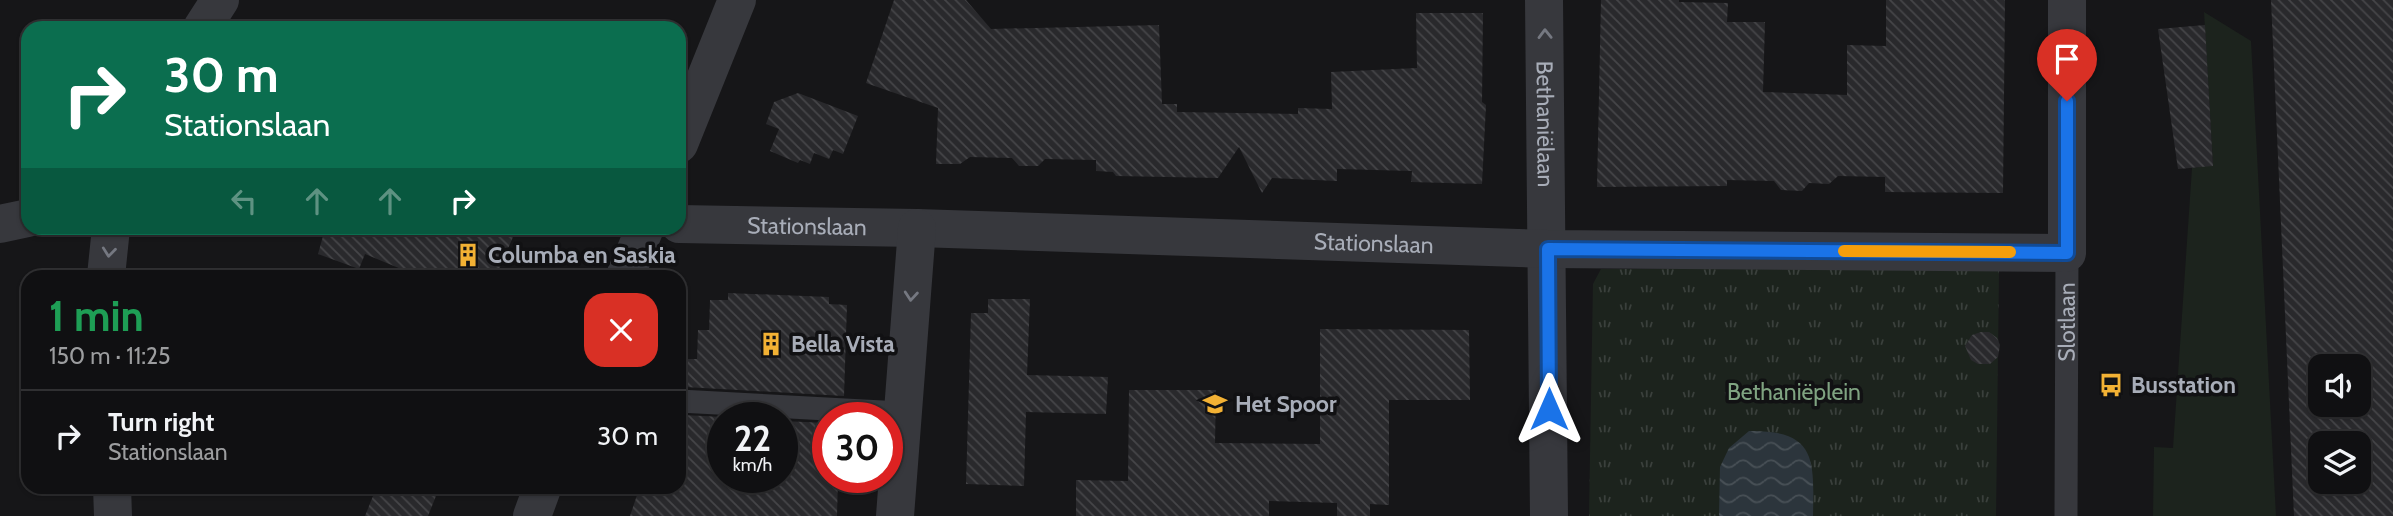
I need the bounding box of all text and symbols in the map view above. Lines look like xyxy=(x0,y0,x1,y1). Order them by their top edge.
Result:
one-way arrow xyxy=(1537,28,1553,39)
pin xyxy=(2037,29,2097,101)
icon: arrive xyxy=(2048,40,2086,78)
text: 30 m xyxy=(164,45,279,104)
icon: right xyxy=(49,49,140,140)
street label: Bethaniëlaan xyxy=(1531,61,1560,187)
text: Stationslaan xyxy=(164,105,331,144)
icon: left xyxy=(225,182,263,220)
icon: ahead xyxy=(298,182,336,220)
icon: ahead xyxy=(371,182,409,220)
icon: right xyxy=(444,182,482,220)
street label: Stationslaan xyxy=(747,211,867,241)
street label: Stationslaan xyxy=(1313,227,1434,259)
building icon: Columba en Saskia xyxy=(454,241,482,269)
place label: Columba en Saskia xyxy=(488,241,676,269)
one-way arrow xyxy=(102,247,117,258)
street label: Slotlaan xyxy=(2053,282,2081,362)
text: 1 min xyxy=(49,290,144,342)
one-way arrow xyxy=(904,291,919,302)
button: close xyxy=(584,293,658,367)
building icon: Bella Vista xyxy=(757,330,785,358)
place label: Bella Vista xyxy=(791,330,895,358)
text: 150 m · 11:25 xyxy=(49,342,170,370)
map controls xyxy=(2308,354,2371,494)
button: sound xyxy=(2308,354,2371,417)
bus stop icon: Busstation xyxy=(2097,371,2125,399)
place label: Busstation xyxy=(2131,371,2236,399)
position arrow xyxy=(1512,372,1586,446)
park label: Bethaniëplein xyxy=(1727,378,1861,406)
school or university icon: Het Spoor xyxy=(1201,390,1229,418)
place label: Het Spoor xyxy=(1235,390,1337,418)
speed limit sign: 30 xyxy=(812,402,903,493)
text: Turn right xyxy=(108,406,214,438)
icon: right xyxy=(49,417,87,455)
text: 22 xyxy=(734,417,771,460)
text: 30 m xyxy=(597,420,658,452)
button: layers xyxy=(2308,431,2371,494)
text: Stationslaan xyxy=(108,438,228,466)
text: km/h xyxy=(733,454,772,476)

